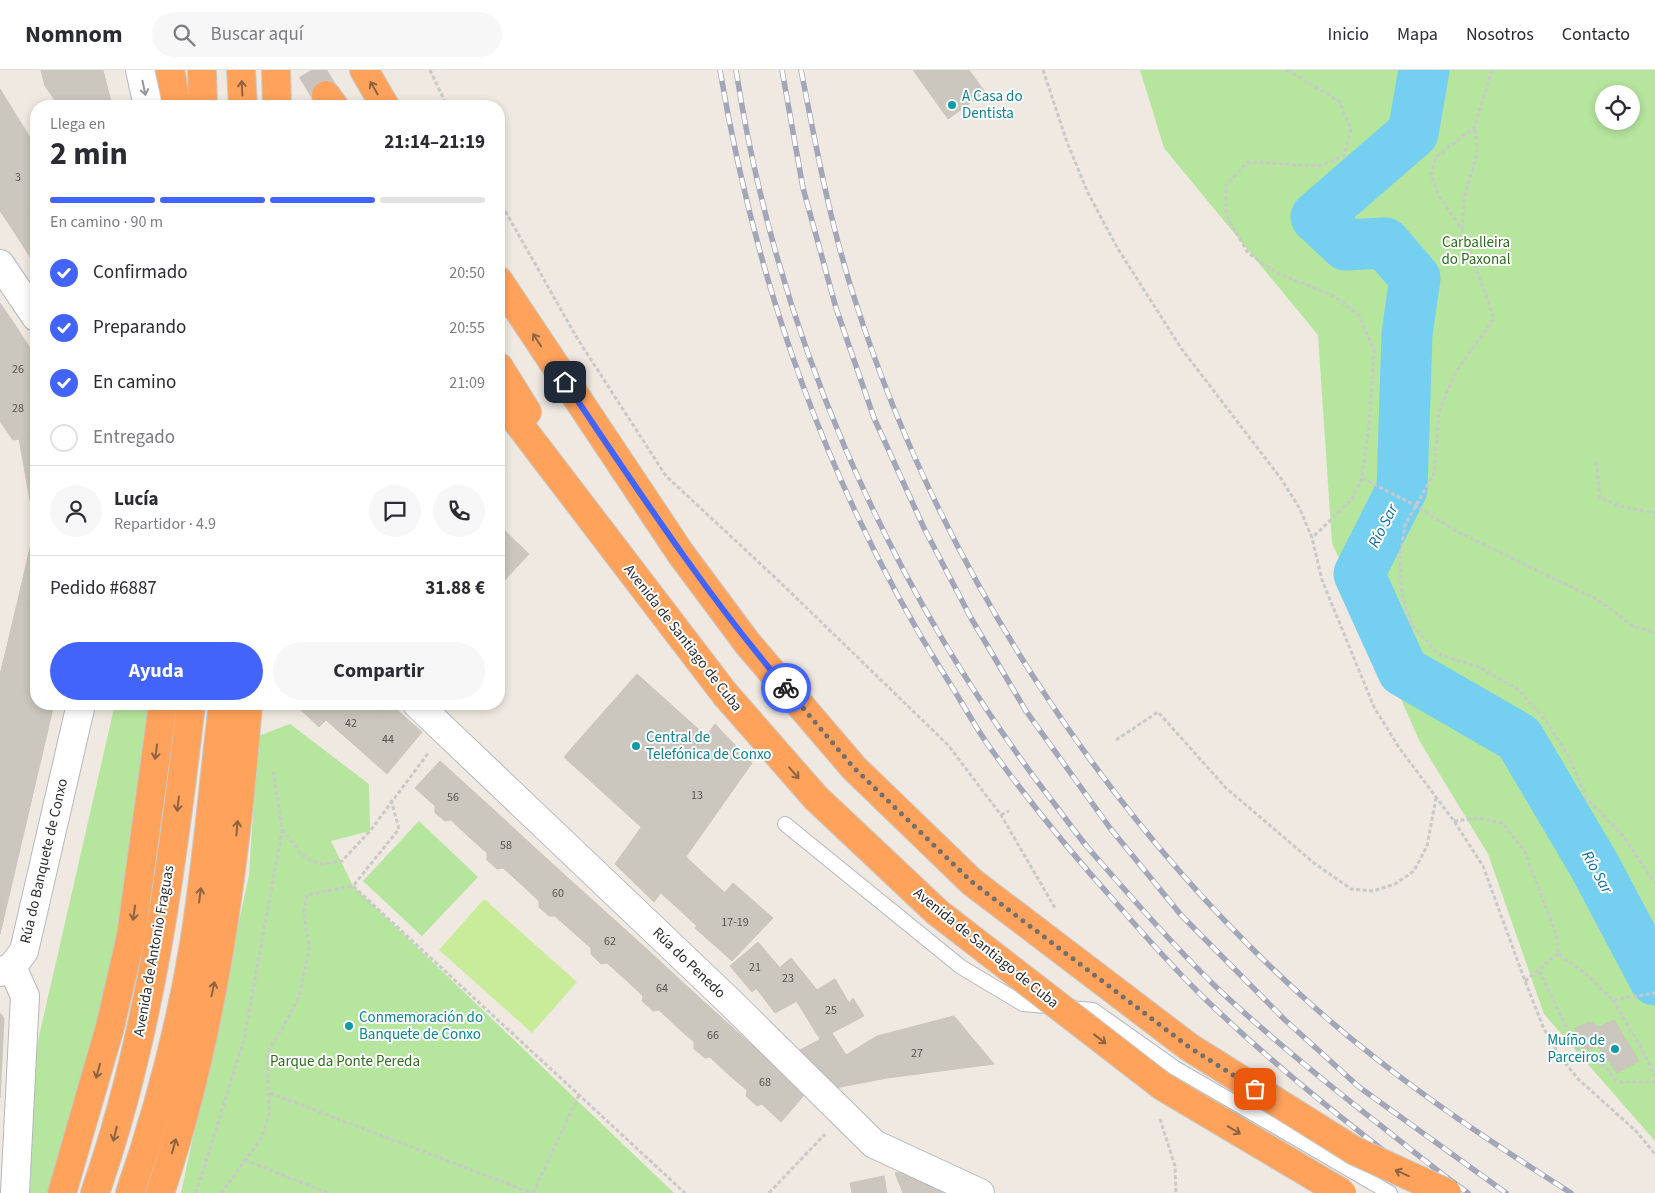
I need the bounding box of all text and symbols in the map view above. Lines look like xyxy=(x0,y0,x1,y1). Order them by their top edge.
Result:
search box xyxy=(152,12,502,57)
text: Nomnom xyxy=(25,17,122,52)
icon: search xyxy=(170,21,198,49)
text: Buscar aquí xyxy=(210,21,304,48)
text: Inicio xyxy=(1328,22,1369,47)
text: Mapa xyxy=(1397,22,1438,47)
text: Nosotros xyxy=(1466,22,1534,47)
text: Contacto xyxy=(1562,22,1630,47)
one-way arrow xyxy=(140,80,149,96)
one-way arrow xyxy=(237,80,246,96)
one-way arrow xyxy=(369,82,379,96)
map controls xyxy=(1595,85,1640,130)
button: locate xyxy=(1595,85,1640,130)
place label: A Casa do Dentista xyxy=(962,86,1023,124)
marker: A Casa do Dentista xyxy=(946,99,958,111)
text: Llega en xyxy=(50,113,105,135)
text: 21:14–21:19 xyxy=(384,129,485,156)
text: 2 min xyxy=(50,131,128,177)
house number: 3 xyxy=(15,169,21,186)
text: En camino · 90 m xyxy=(50,211,163,233)
park label: Carballeira do Paxonal xyxy=(1441,232,1511,270)
icon: check xyxy=(50,259,78,287)
text: Confirmado xyxy=(93,259,188,286)
text: 20:50 xyxy=(449,262,485,284)
icon: check xyxy=(50,314,78,342)
text: Preparando xyxy=(93,314,186,341)
text: 20:55 xyxy=(449,317,485,339)
one-way arrow xyxy=(532,333,542,347)
house number: 26 xyxy=(12,361,24,378)
pin xyxy=(544,361,586,403)
icon: home xyxy=(551,368,579,396)
icon: check xyxy=(50,369,78,397)
text: En camino xyxy=(93,369,176,396)
text: 21:09 xyxy=(449,372,485,394)
house number: 28 xyxy=(12,400,24,417)
text: Entregado xyxy=(93,424,175,451)
button: person xyxy=(50,485,102,537)
button: chat xyxy=(369,485,421,537)
button: phone xyxy=(433,485,485,537)
text: Lucía xyxy=(114,486,159,513)
water label: Río Sar xyxy=(1363,499,1404,552)
text: Repartidor · 4.9 xyxy=(114,513,216,535)
street label: Avenida de Santiago de Cuba xyxy=(619,560,747,716)
text: Pedido #6887 xyxy=(50,575,157,602)
text: 31.88 € xyxy=(425,575,485,602)
button: Ayuda xyxy=(50,642,263,700)
button: Compartir xyxy=(273,642,485,700)
courier xyxy=(761,663,811,713)
icon: bike xyxy=(772,674,800,702)
house number: 42 xyxy=(345,715,357,732)
place label: Central de Telefónica de Conxo xyxy=(646,727,771,765)
house number: 44 xyxy=(382,731,394,748)
marker: Central de Telefónica de Conxo xyxy=(630,740,642,752)
one-way arrow xyxy=(151,744,161,760)
one-way arrow xyxy=(789,766,800,779)
street label: Rúa do Banquete de Conxo xyxy=(15,776,73,946)
house number: 13 xyxy=(691,787,703,804)
house number: 56 xyxy=(447,789,459,806)
one-way arrow xyxy=(173,796,183,812)
one-way arrow xyxy=(233,820,242,836)
house number: 58 xyxy=(500,837,512,854)
water label: Río Sar xyxy=(1576,846,1619,899)
street label: Avenida de Antonio Fraguas xyxy=(129,864,179,1038)
street label: Avenida de Santiago de Cuba xyxy=(909,883,1063,1013)
house number: 60 xyxy=(552,885,564,902)
one-way arrow xyxy=(195,887,205,903)
one-way arrow xyxy=(129,905,139,921)
house number: 17-19 xyxy=(721,914,749,931)
street label: Rúa do Penedo xyxy=(648,923,730,1003)
house number: 62 xyxy=(604,933,616,950)
house number: 21 xyxy=(749,959,761,976)
house number: 23 xyxy=(782,970,794,987)
house number: 64 xyxy=(656,980,668,997)
one-way arrow xyxy=(209,981,218,997)
house number: 25 xyxy=(825,1002,837,1019)
place label: Conmemoración do Banquete de Conxo xyxy=(359,1007,483,1045)
marker: Conmemoración do Banquete de Conxo xyxy=(343,1020,355,1032)
house number: 66 xyxy=(707,1027,719,1044)
place label: Muíño de Parceiros xyxy=(1547,1030,1605,1068)
one-way arrow xyxy=(1093,1033,1106,1044)
marker: Muíño de Parceiros xyxy=(1609,1043,1621,1055)
house number: 27 xyxy=(911,1045,923,1062)
park label: Parque da Ponte Pereda xyxy=(270,1051,420,1072)
one-way arrow xyxy=(92,1063,102,1079)
pin xyxy=(1234,1068,1276,1110)
house number: 68 xyxy=(759,1074,771,1091)
icon: bag xyxy=(1241,1075,1269,1103)
one-way arrow xyxy=(109,1126,119,1142)
one-way arrow xyxy=(1227,1126,1241,1136)
one-way arrow xyxy=(169,1139,179,1155)
one-way arrow xyxy=(1395,1167,1410,1177)

